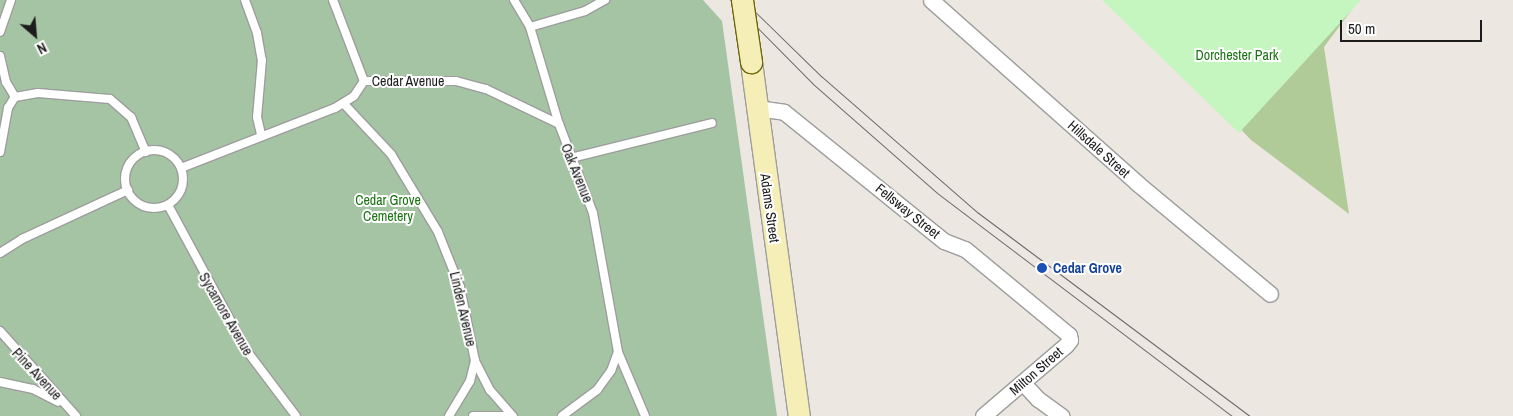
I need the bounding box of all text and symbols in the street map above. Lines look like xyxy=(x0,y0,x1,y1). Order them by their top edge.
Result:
north arrow xyxy=(10,10,60,60)
scale bar xyxy=(1343,10,1486,42)
text: 50 m xyxy=(1348,18,1375,39)
text: N xyxy=(34,38,50,58)
park label: Dorchester Park xyxy=(1196,47,1278,63)
street label: Cedar Avenue xyxy=(371,73,445,89)
street label: Hillsdale Street xyxy=(1064,117,1134,181)
street label: Oak Avenue xyxy=(557,141,597,205)
street label: Adams Street xyxy=(757,172,783,244)
street label: Fellsway Street xyxy=(872,180,944,242)
park label: Cedar Grove Cemetery xyxy=(355,192,421,224)
place label: Cedar Grove xyxy=(1053,260,1122,276)
marker: Cedar Grove xyxy=(1035,261,1049,275)
street label: Sycamore Avenue xyxy=(195,269,257,359)
street label: Linden Avenue xyxy=(446,270,480,348)
street label: Milton Street xyxy=(1006,343,1066,399)
street label: Pine Avenue xyxy=(9,344,65,404)

